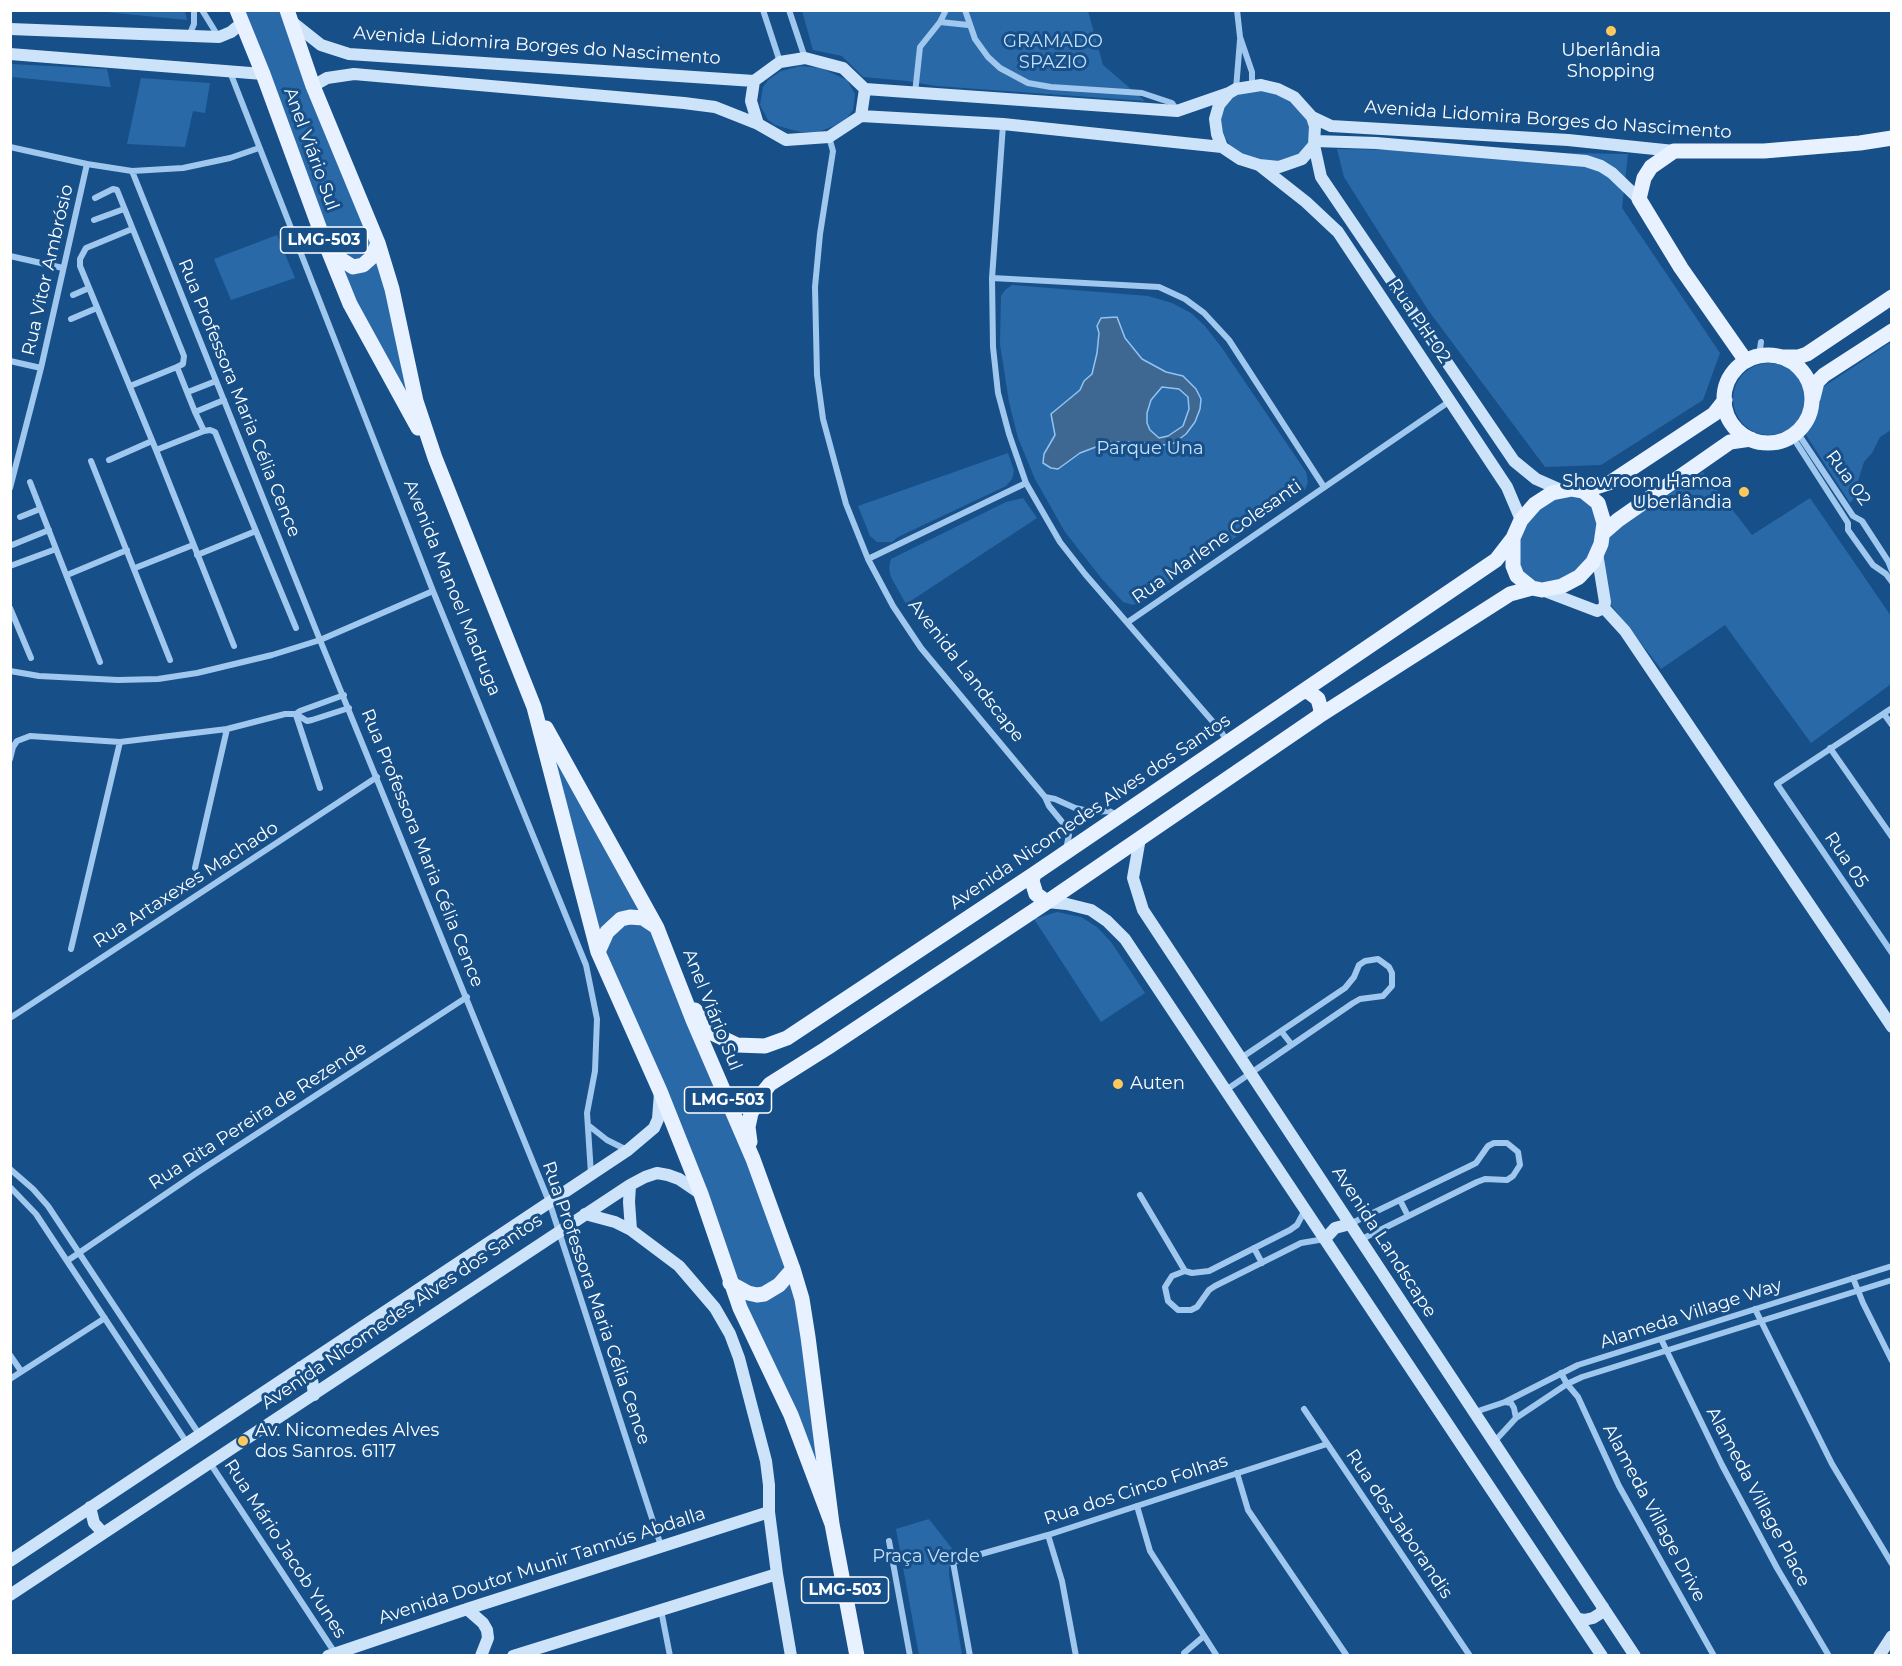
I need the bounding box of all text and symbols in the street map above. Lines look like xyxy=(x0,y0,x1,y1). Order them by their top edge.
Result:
street label: Avenida Lidomira Borges do Nascimento xyxy=(353,22,721,70)
marker: Uberlândia Shopping xyxy=(1604,24,1618,38)
park label: GRAMADO SPAZIO xyxy=(1003,31,1103,74)
place label: Uberlândia Shopping xyxy=(1561,40,1661,82)
street label: Anel Viário Sul xyxy=(279,85,343,213)
street label: Avenida Lidomira Borges do Nascimento xyxy=(1364,96,1732,144)
street label: Rua Vitor Ambrósio xyxy=(18,182,78,358)
road number: LMG-503 xyxy=(280,227,368,253)
street label: Rua Professora Maria Célia Cence xyxy=(173,256,305,540)
street label: Rua PH-02 xyxy=(1383,275,1455,367)
park label: Parque Una xyxy=(1096,438,1204,460)
street label: Rua 02 xyxy=(1821,446,1875,510)
place label: Showroom Hamoa Uberlândia xyxy=(1562,471,1732,514)
street label: Rua Marlene Colesanti xyxy=(1128,475,1306,609)
street label: Avenida Manoel Madruga xyxy=(399,477,505,699)
marker: Showroom Hamoa Uberlândia xyxy=(1737,485,1751,499)
street label: Avenida Landscape xyxy=(903,595,1029,747)
street label: Rua Professora Maria Célia Cence xyxy=(356,706,488,990)
street label: Avenida Nicomedes Alves dos Santos xyxy=(945,710,1235,914)
street label: Rua Artaxexes Machado xyxy=(90,817,282,953)
street label: Rua 05 xyxy=(1820,828,1872,892)
street label: Anel Viário Sul xyxy=(678,946,746,1074)
street label: Rua Rita Pereira de Rezende xyxy=(145,1037,371,1195)
place label: Auten xyxy=(1130,1073,1185,1095)
marker: Auten xyxy=(1111,1077,1125,1091)
road number: LMG-503 xyxy=(684,1087,771,1113)
street label: Rua Professora Maria Célia Cence xyxy=(537,1158,655,1448)
street label: Avenida Landscape xyxy=(1327,1163,1441,1321)
street label: Avenida Nicomedes Alves dos Santos xyxy=(257,1210,547,1414)
street label: Alameda Village Way xyxy=(1597,1274,1785,1354)
street label: Alameda Village Place xyxy=(1701,1403,1815,1591)
place label: Av. Nicomedes Alves dos Sanros. 6117 xyxy=(255,1420,439,1462)
street label: Alameda Village Drive xyxy=(1598,1420,1710,1606)
marker: Av. Nicomedes Alves dos Sanros. 6117 xyxy=(236,1434,250,1448)
street label: Rua dos Jaborandis xyxy=(1341,1445,1457,1603)
street label: Rua dos Cinco Folhas xyxy=(1041,1450,1231,1530)
street label: Rua Mário Jacob Yunes xyxy=(219,1456,351,1642)
street label: Avenida Doutor Munir Tannús Abdalla xyxy=(376,1503,708,1629)
park label: Praça Verde xyxy=(872,1546,980,1568)
road number: LMG-503 xyxy=(802,1577,888,1603)

